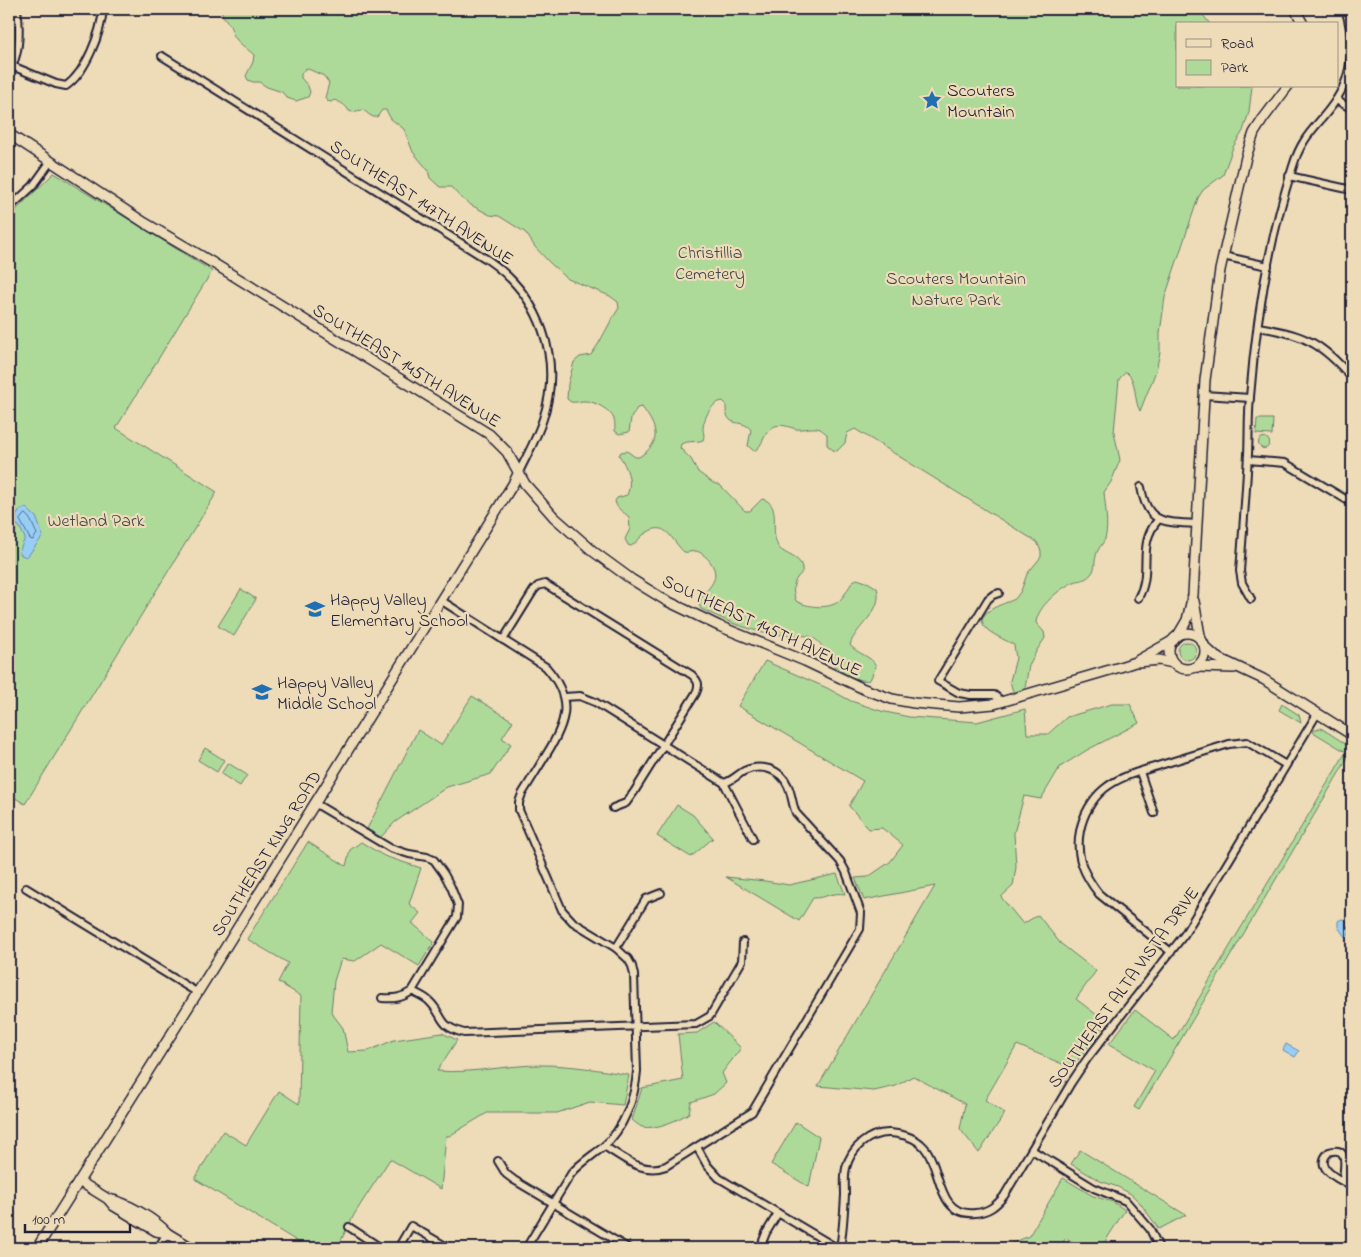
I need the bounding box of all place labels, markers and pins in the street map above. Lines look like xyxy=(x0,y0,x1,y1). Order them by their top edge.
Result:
place label: Scouters Mountain xyxy=(947,79,1015,126)
place icon: Scouters Mountain xyxy=(921,89,943,111)
place label: Happy Valley Elementary School xyxy=(330,588,468,635)
school or university icon: Happy Valley Elementary School xyxy=(304,598,326,620)
place label: Happy Valley Middle School xyxy=(277,671,376,718)
school or university icon: Happy Valley Middle School xyxy=(251,681,273,703)

